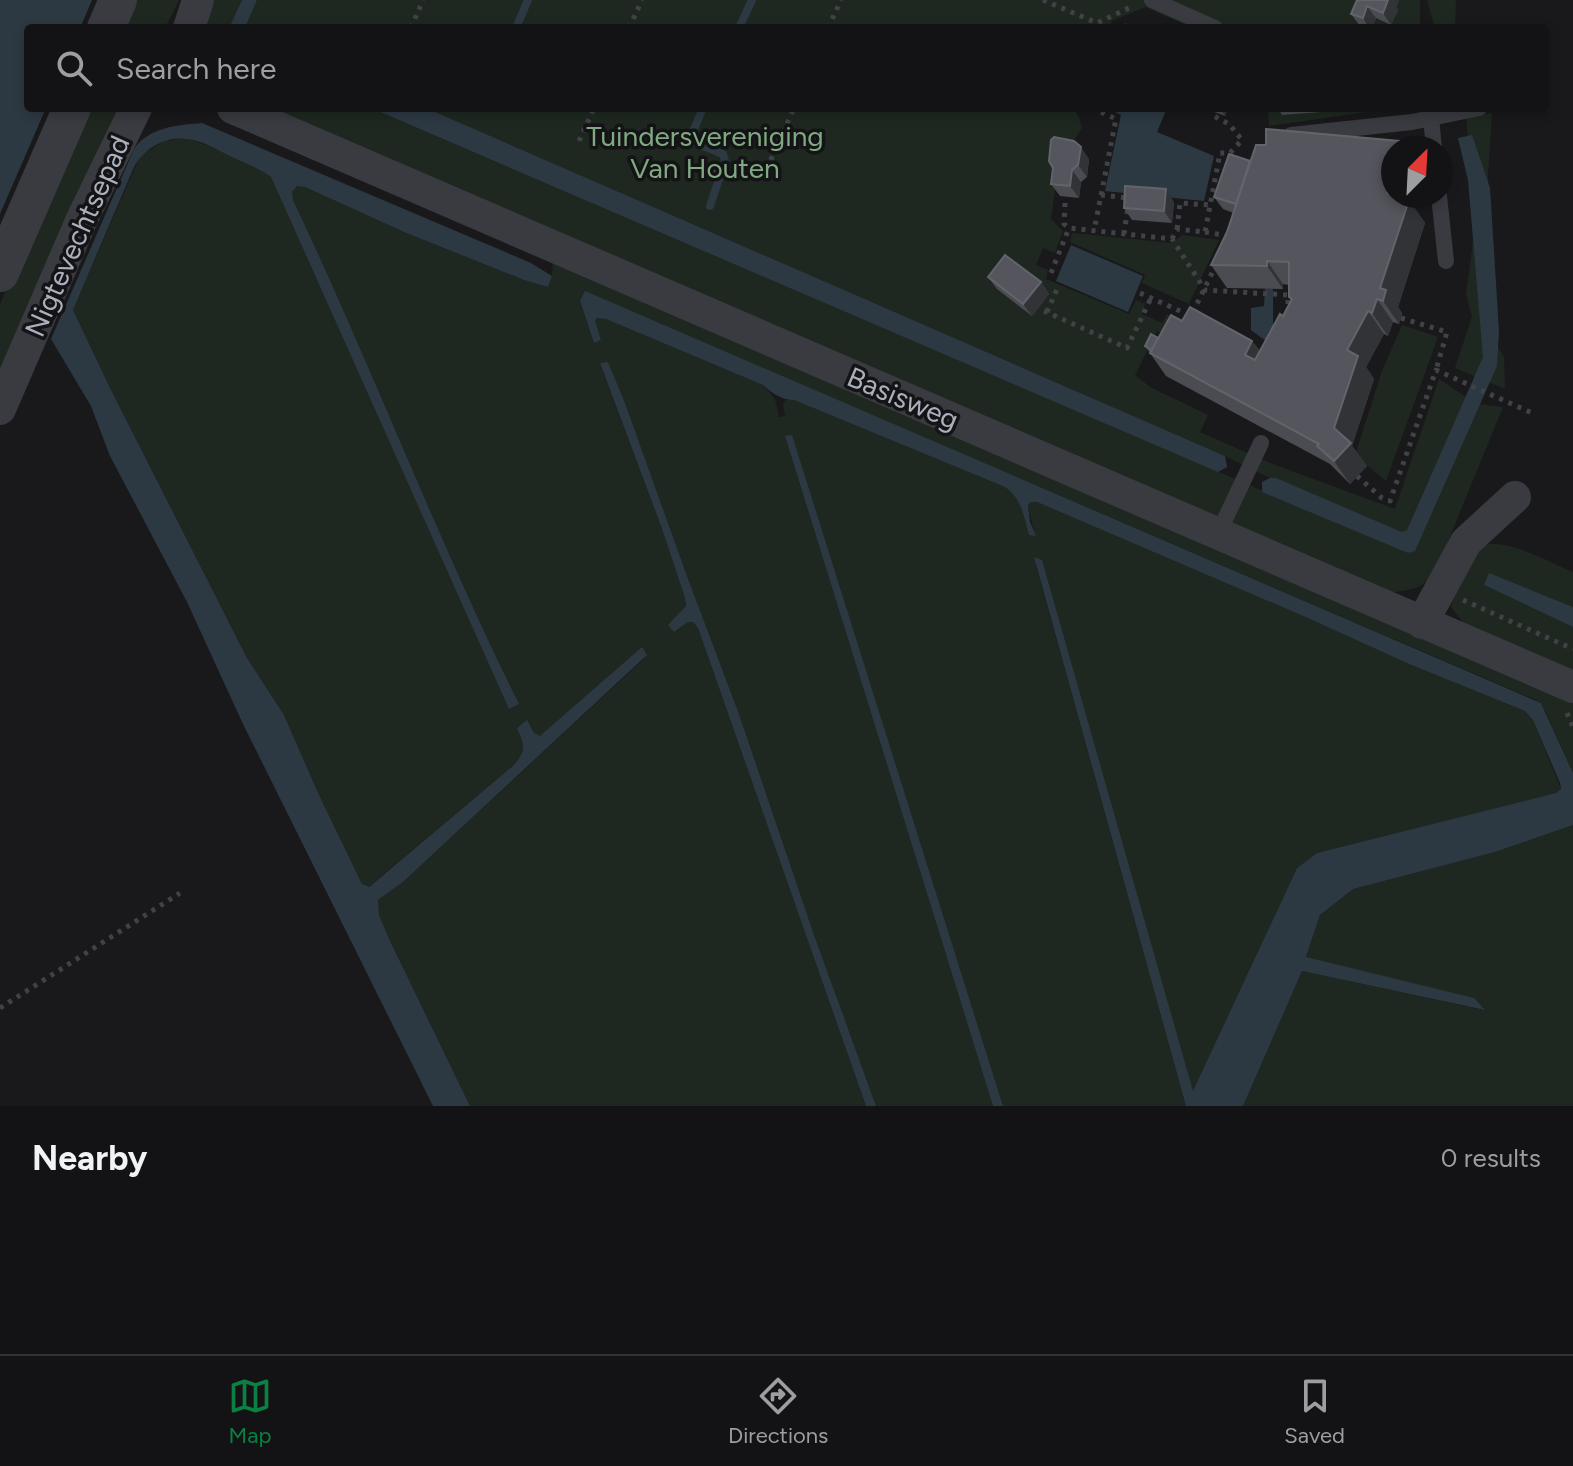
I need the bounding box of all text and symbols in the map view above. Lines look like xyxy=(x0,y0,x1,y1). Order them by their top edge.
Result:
search box xyxy=(24,24,1549,112)
icon: search xyxy=(52,46,96,90)
text: Search here xyxy=(116,50,276,87)
park label: Tuindersvereniging Van Houten xyxy=(586,119,824,185)
street label: Nigtevechtsepad xyxy=(17,130,137,342)
north arrow xyxy=(1381,136,1453,208)
street label: Basisweg xyxy=(842,359,964,437)
text: Nearby xyxy=(32,1138,147,1179)
text: 0 results xyxy=(1441,1142,1541,1174)
tab: Map xyxy=(228,1374,272,1449)
tab: Directions xyxy=(728,1374,828,1449)
tab: Saved xyxy=(1284,1374,1345,1449)

